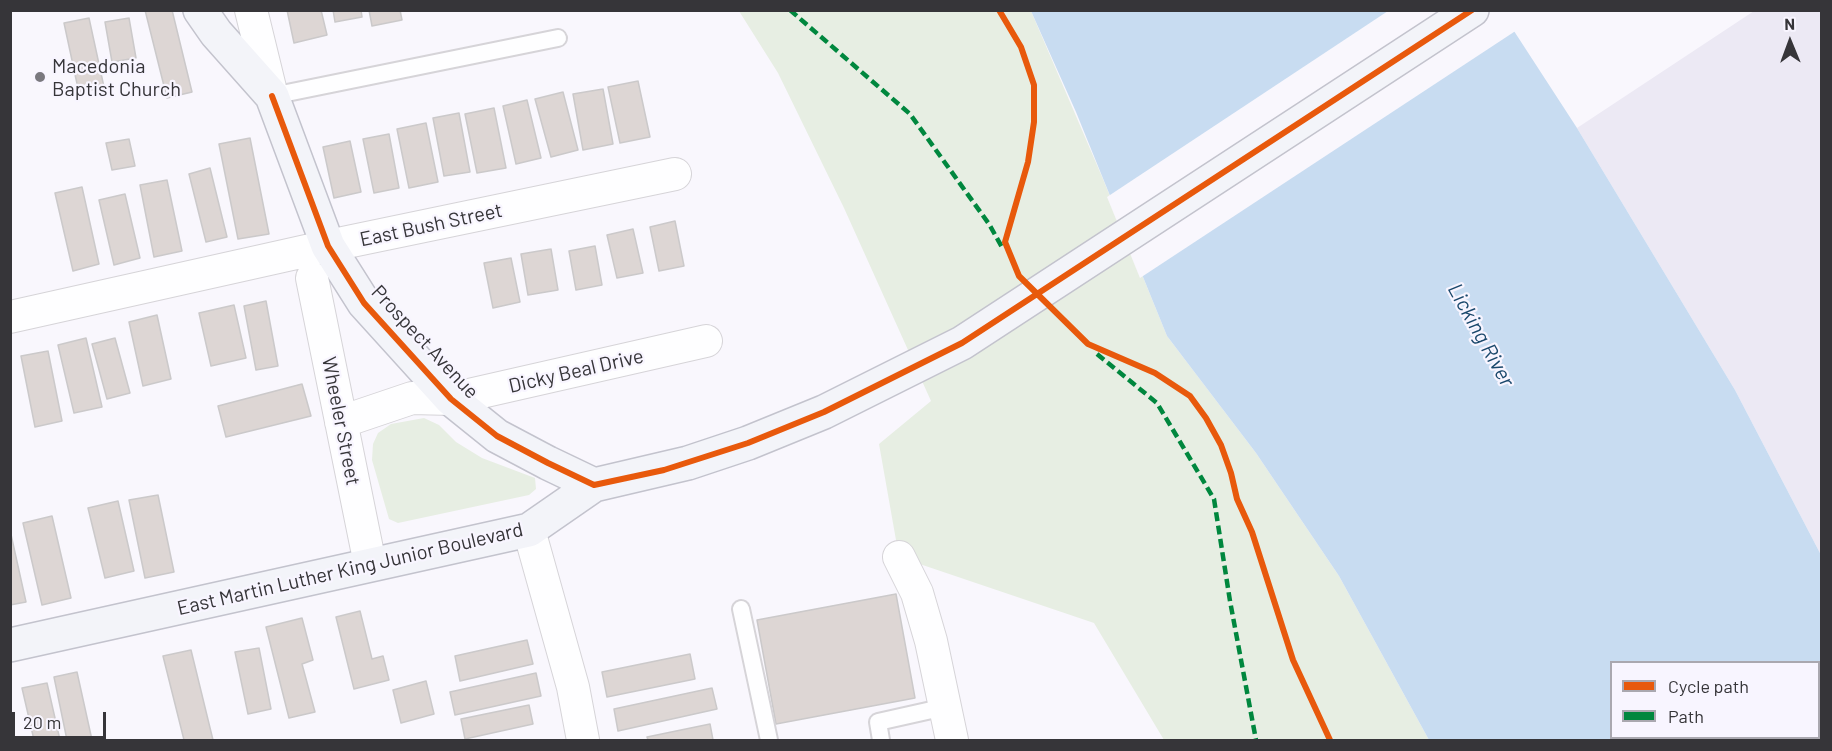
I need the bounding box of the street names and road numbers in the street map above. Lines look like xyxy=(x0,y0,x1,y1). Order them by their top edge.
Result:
street label: East Bush Street xyxy=(358,198,504,252)
street label: Prospect Avenue xyxy=(366,280,484,404)
street label: Dicky Beal Drive xyxy=(506,344,646,398)
street label: Wheeler Street xyxy=(317,355,365,487)
street label: East Martin Luther King Junior Boulevard xyxy=(175,517,525,621)

